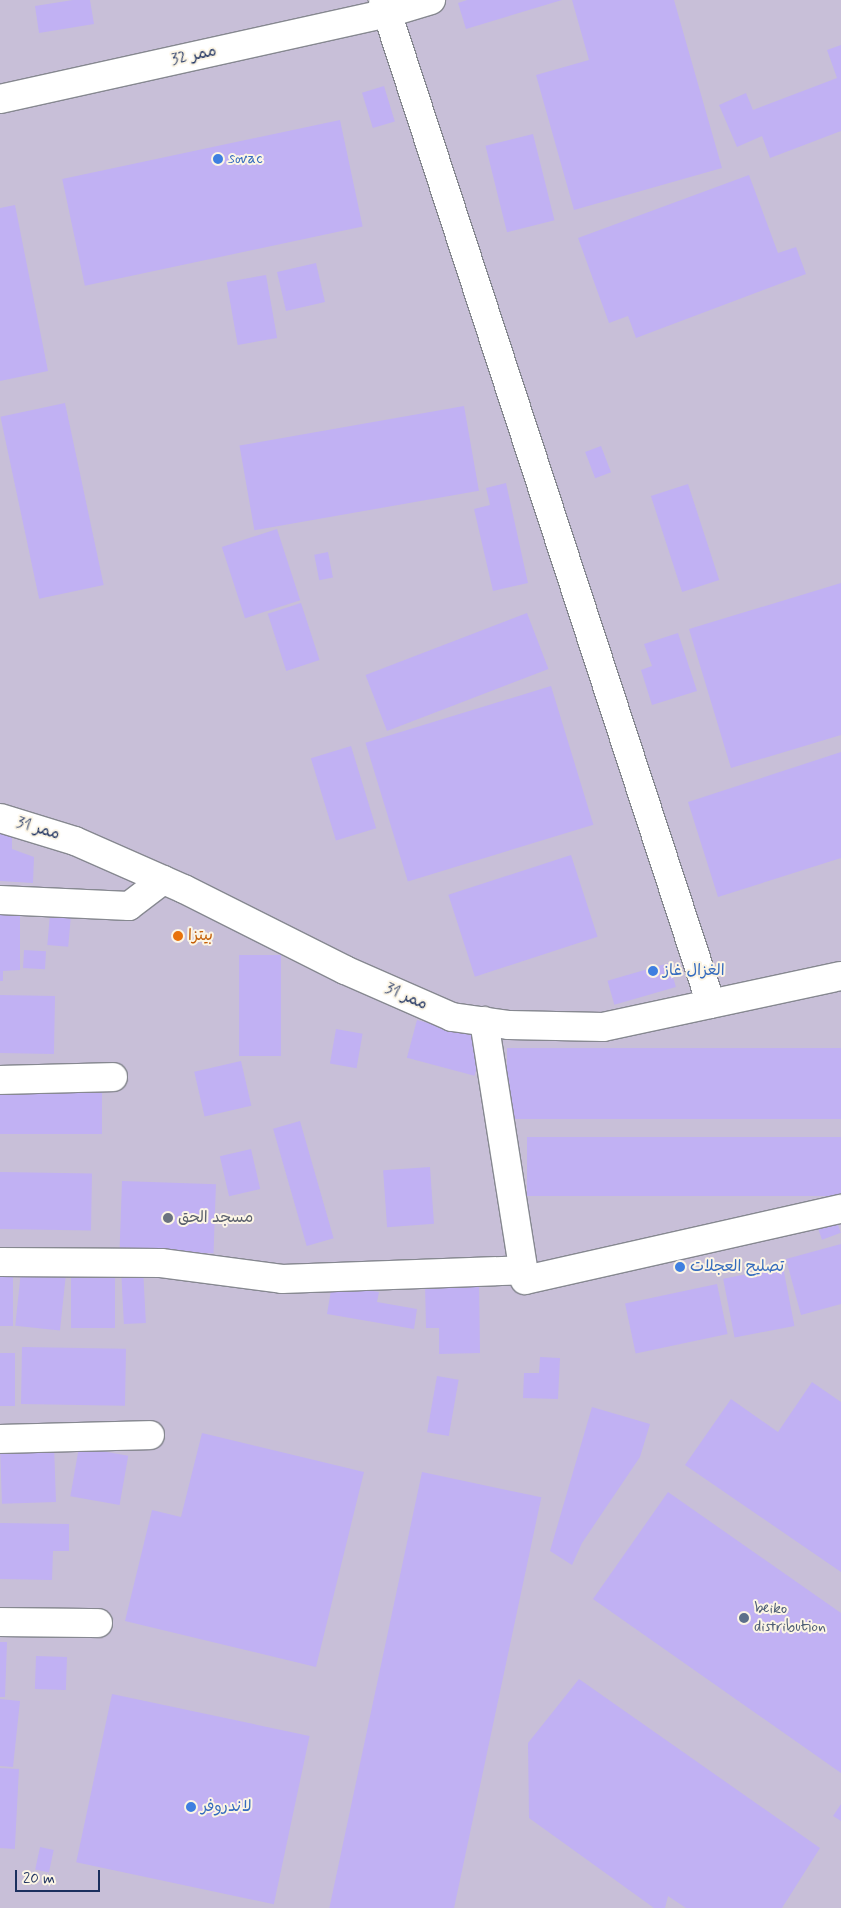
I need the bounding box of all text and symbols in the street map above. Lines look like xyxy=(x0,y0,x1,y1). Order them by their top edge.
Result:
street label: ممر 32 xyxy=(170,42,218,70)
place label: sovac xyxy=(228,149,263,169)
marker: sovac xyxy=(212,153,224,165)
street label: ممر 31 xyxy=(14,813,62,845)
place label: بيتزا xyxy=(188,926,213,946)
marker: بيتزا xyxy=(172,930,184,942)
place label: الغزال غاز xyxy=(663,961,725,981)
marker: الغزال غاز xyxy=(647,965,659,977)
street label: ممر 31 xyxy=(382,979,430,1015)
place label: مسجد الحق xyxy=(178,1208,253,1228)
marker: مسجد الحق xyxy=(162,1212,174,1224)
place label: تصليح العجلات xyxy=(690,1257,784,1277)
marker: تصليح العجلات xyxy=(674,1261,686,1273)
place label: beiko distribution xyxy=(754,1599,826,1637)
marker: beiko distribution xyxy=(738,1612,750,1624)
place label: لاندروفر xyxy=(201,1797,252,1817)
marker: لاندروفر xyxy=(185,1801,197,1813)
scale bar xyxy=(18,1860,102,1892)
text: 20 m xyxy=(23,1869,55,1889)

